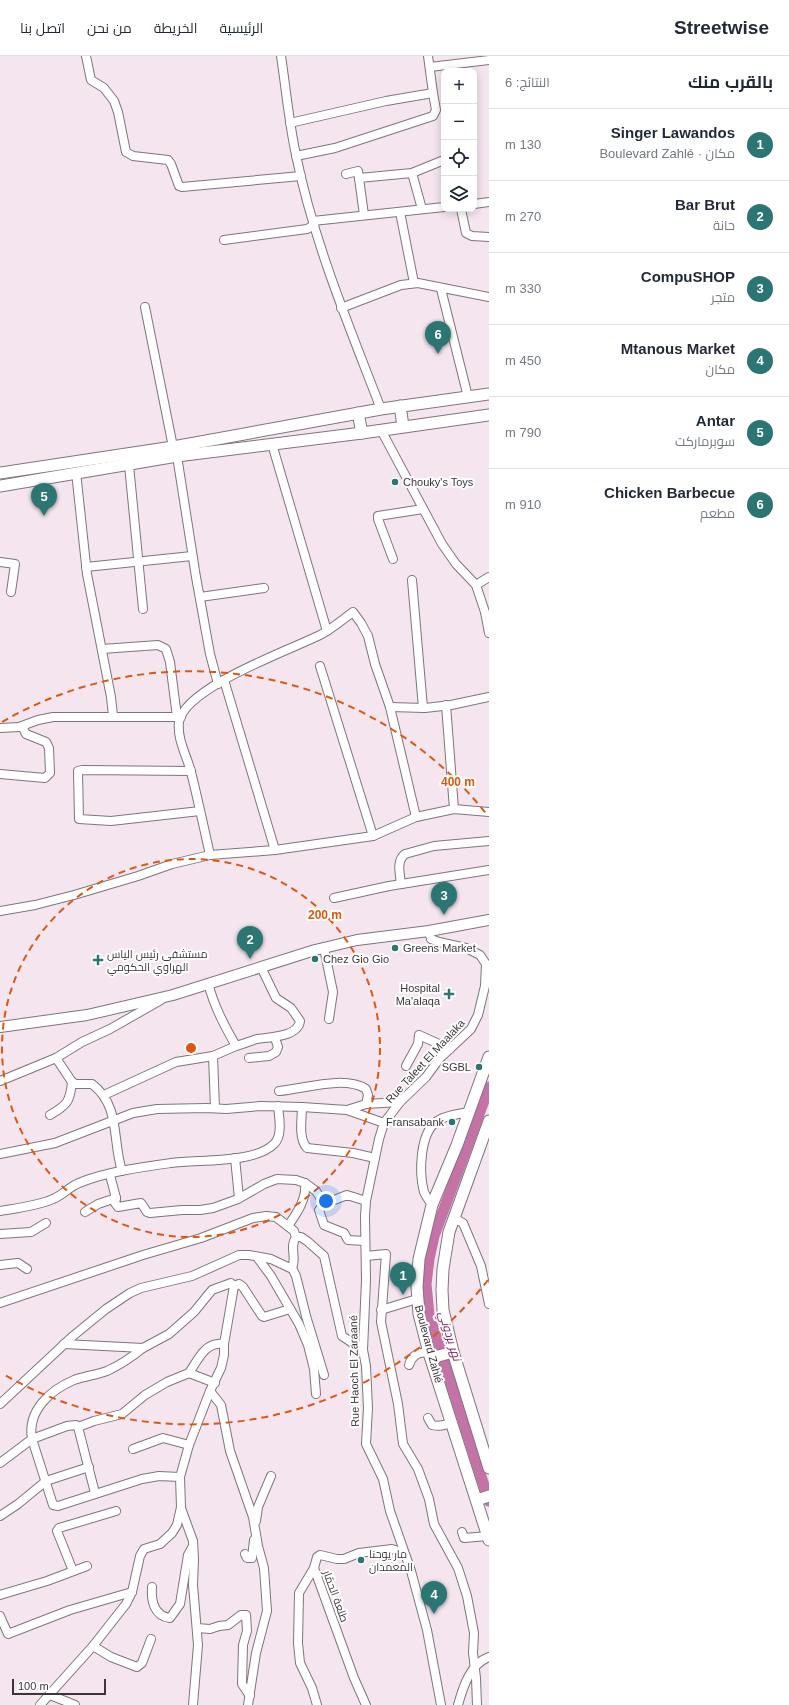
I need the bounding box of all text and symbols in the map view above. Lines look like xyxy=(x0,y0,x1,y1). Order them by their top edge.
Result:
text: Streetwise xyxy=(674,17,769,38)
text: اتصل بنا xyxy=(20,20,65,36)
text: من نحن xyxy=(87,20,132,36)
text: الخريطة xyxy=(154,20,197,36)
text: الرئيسية xyxy=(219,20,263,36)
map controls xyxy=(441,68,477,212)
button: + xyxy=(441,68,477,104)
text: بالقرب منك xyxy=(688,73,773,92)
text: النتائج: 6 xyxy=(505,75,550,90)
button: − xyxy=(441,104,477,140)
text: Singer Lawandos xyxy=(611,124,735,141)
text: 130 m xyxy=(505,137,541,152)
text: 1 xyxy=(756,137,764,152)
button: locate xyxy=(441,140,477,176)
text: مكان · Boulevard Zahlé xyxy=(599,146,735,161)
button: layers xyxy=(441,176,477,212)
text: Bar Brut xyxy=(675,196,735,213)
text: 270 m xyxy=(505,209,541,224)
text: 2 xyxy=(756,209,764,224)
text: حانة xyxy=(713,218,735,233)
text: CompuSHOP xyxy=(641,268,735,285)
text: 330 m xyxy=(505,281,541,296)
text: 3 xyxy=(756,281,764,296)
text: متجر xyxy=(711,290,735,305)
pin: 6 xyxy=(425,321,451,354)
text: Mtanous Market xyxy=(621,340,735,357)
text: 450 m xyxy=(505,353,541,368)
text: 4 xyxy=(756,353,764,368)
text: مكان xyxy=(706,362,735,377)
text: Antar xyxy=(696,412,735,429)
text: 790 m xyxy=(505,425,541,440)
text: 5 xyxy=(756,425,764,440)
text: سوبرماركت xyxy=(675,434,735,449)
place label: Chouky's Toys xyxy=(403,476,474,488)
marker: Chouky's Toys xyxy=(390,477,400,487)
pin: 5 xyxy=(31,483,57,516)
text: Chicken Barbecue xyxy=(604,484,735,501)
text: 910 m xyxy=(505,497,541,512)
text: 6 xyxy=(756,497,764,512)
text: مطعم xyxy=(700,506,735,521)
text: 400 m xyxy=(441,775,475,789)
pin: 3 xyxy=(431,882,457,915)
text: 200 m xyxy=(308,908,342,922)
pin: 2 xyxy=(237,926,263,959)
place label: Greens Market xyxy=(403,942,476,954)
marker: Greens Market xyxy=(390,943,400,953)
place label: مستشفى رئيس الياس الهراوي الحكومي xyxy=(107,948,208,976)
place label: Chez Gio Gio xyxy=(323,953,389,965)
marker: مستشفى رئيس الياس الهراوي الحكومي xyxy=(92,954,104,966)
marker: Chez Gio Gio xyxy=(310,954,320,964)
place label: Hospital Ma'alaqa xyxy=(396,982,441,1007)
marker: Hospital Ma'alaqa xyxy=(443,988,455,1000)
street label: Rue Taleet El Maalaka xyxy=(383,1016,467,1105)
centre of rings xyxy=(184,1041,198,1055)
place label: SGBL xyxy=(442,1061,471,1073)
marker: SGBL xyxy=(474,1062,484,1072)
place label: Fransabank xyxy=(386,1116,444,1128)
marker: Fransabank xyxy=(447,1117,457,1127)
your location xyxy=(316,1191,336,1211)
pin: 1 xyxy=(390,1262,416,1295)
street label: Boulevard Zahlé xyxy=(413,1304,445,1384)
water label: نهر بردوني xyxy=(433,1310,465,1365)
street label: Rue Haoch El Zaraané xyxy=(347,1315,361,1427)
place label: مار يوحنا المعمدان xyxy=(369,1548,413,1574)
marker: مار يوحنا المعمدان xyxy=(356,1555,366,1565)
street label: طلعة الحمّار xyxy=(320,1568,351,1624)
pin: 4 xyxy=(421,1581,447,1614)
scale bar xyxy=(12,1677,106,1696)
text: 100 m xyxy=(18,1680,49,1692)

